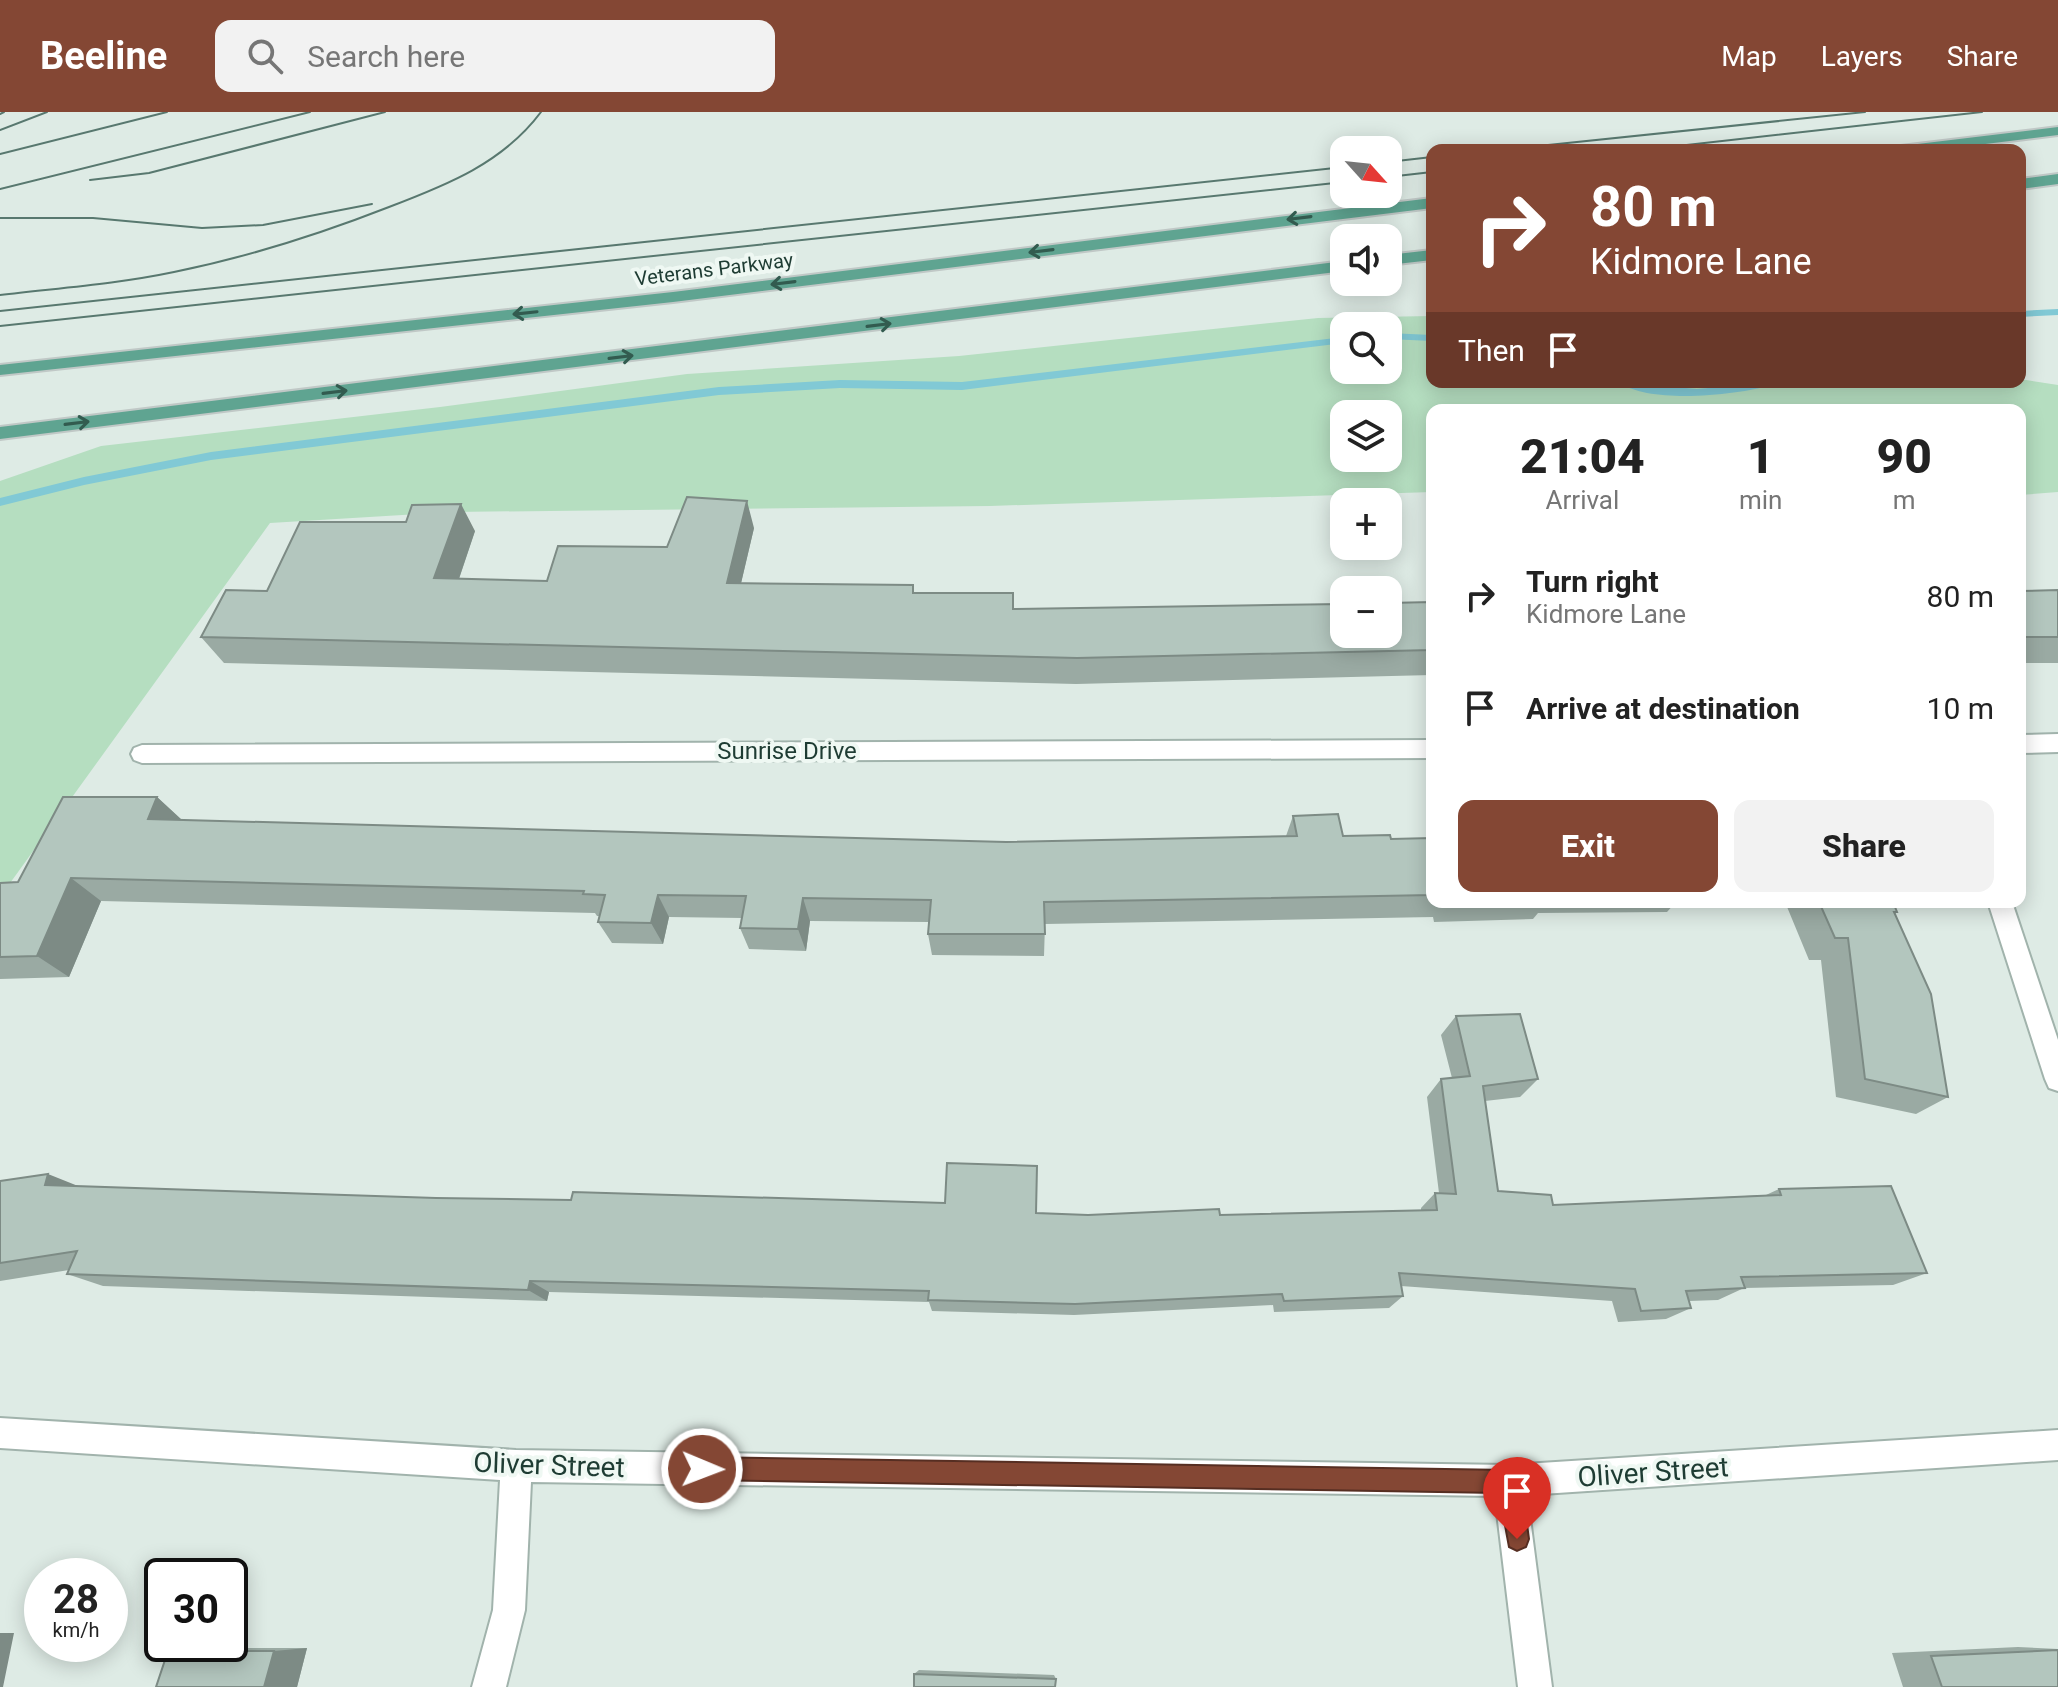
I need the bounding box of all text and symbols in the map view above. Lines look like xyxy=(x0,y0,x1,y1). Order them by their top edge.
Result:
search box xyxy=(215,20,775,92)
text: Beeline xyxy=(40,34,167,78)
icon: search xyxy=(243,34,287,78)
text: Search here xyxy=(307,39,465,74)
text: Map xyxy=(1721,40,1777,73)
text: Layers xyxy=(1821,40,1903,73)
text: Share xyxy=(1947,40,2018,73)
north arrow xyxy=(1330,136,1402,208)
map controls xyxy=(1330,136,1402,648)
text: 80 m xyxy=(1590,174,1717,240)
icon: right xyxy=(1458,176,1562,280)
one-way arrow xyxy=(1287,211,1312,226)
button: sound xyxy=(1330,224,1402,296)
text: Kidmore Lane xyxy=(1590,241,1812,283)
one-way arrow xyxy=(1028,244,1055,259)
street label: Veterans Parkway xyxy=(634,247,795,291)
one-way arrow xyxy=(770,276,797,291)
one-way arrow xyxy=(512,305,539,320)
button: search xyxy=(1330,312,1402,384)
one-way arrow xyxy=(866,317,892,332)
icon: arrive xyxy=(1541,328,1585,372)
text: Then xyxy=(1458,333,1525,368)
one-way arrow xyxy=(608,349,633,364)
one-way arrow xyxy=(322,384,348,399)
button: layers xyxy=(1330,400,1402,472)
one-way arrow xyxy=(64,416,90,431)
text: 21:04 xyxy=(1520,428,1645,485)
text: 1 xyxy=(1747,428,1774,485)
text: 90 xyxy=(1877,428,1932,485)
text: Arrival xyxy=(1546,485,1619,515)
text: min xyxy=(1739,485,1782,515)
text: m xyxy=(1893,485,1916,515)
button: + xyxy=(1330,488,1402,560)
text: Turn right xyxy=(1526,564,1659,599)
icon: right xyxy=(1458,574,1502,618)
button: − xyxy=(1330,576,1402,648)
text: 80 m xyxy=(1927,579,1994,614)
text: Kidmore Lane xyxy=(1526,599,1686,629)
icon: arrive xyxy=(1458,686,1502,730)
text: Arrive at destination xyxy=(1526,691,1800,726)
text: 10 m xyxy=(1927,691,1994,726)
street label: Sunrise Drive xyxy=(717,737,857,765)
button: Exit xyxy=(1458,800,1718,892)
button: Share xyxy=(1734,800,1994,892)
position arrow xyxy=(660,1427,744,1511)
street label: Oliver Street xyxy=(473,1446,625,1484)
street label: Oliver Street xyxy=(1576,1450,1730,1494)
pin xyxy=(1483,1457,1551,1539)
icon: arrive xyxy=(1495,1469,1539,1513)
speed limit sign: 30 xyxy=(144,1558,248,1662)
text: 28 xyxy=(53,1576,99,1623)
text: km/h xyxy=(53,1618,99,1642)

